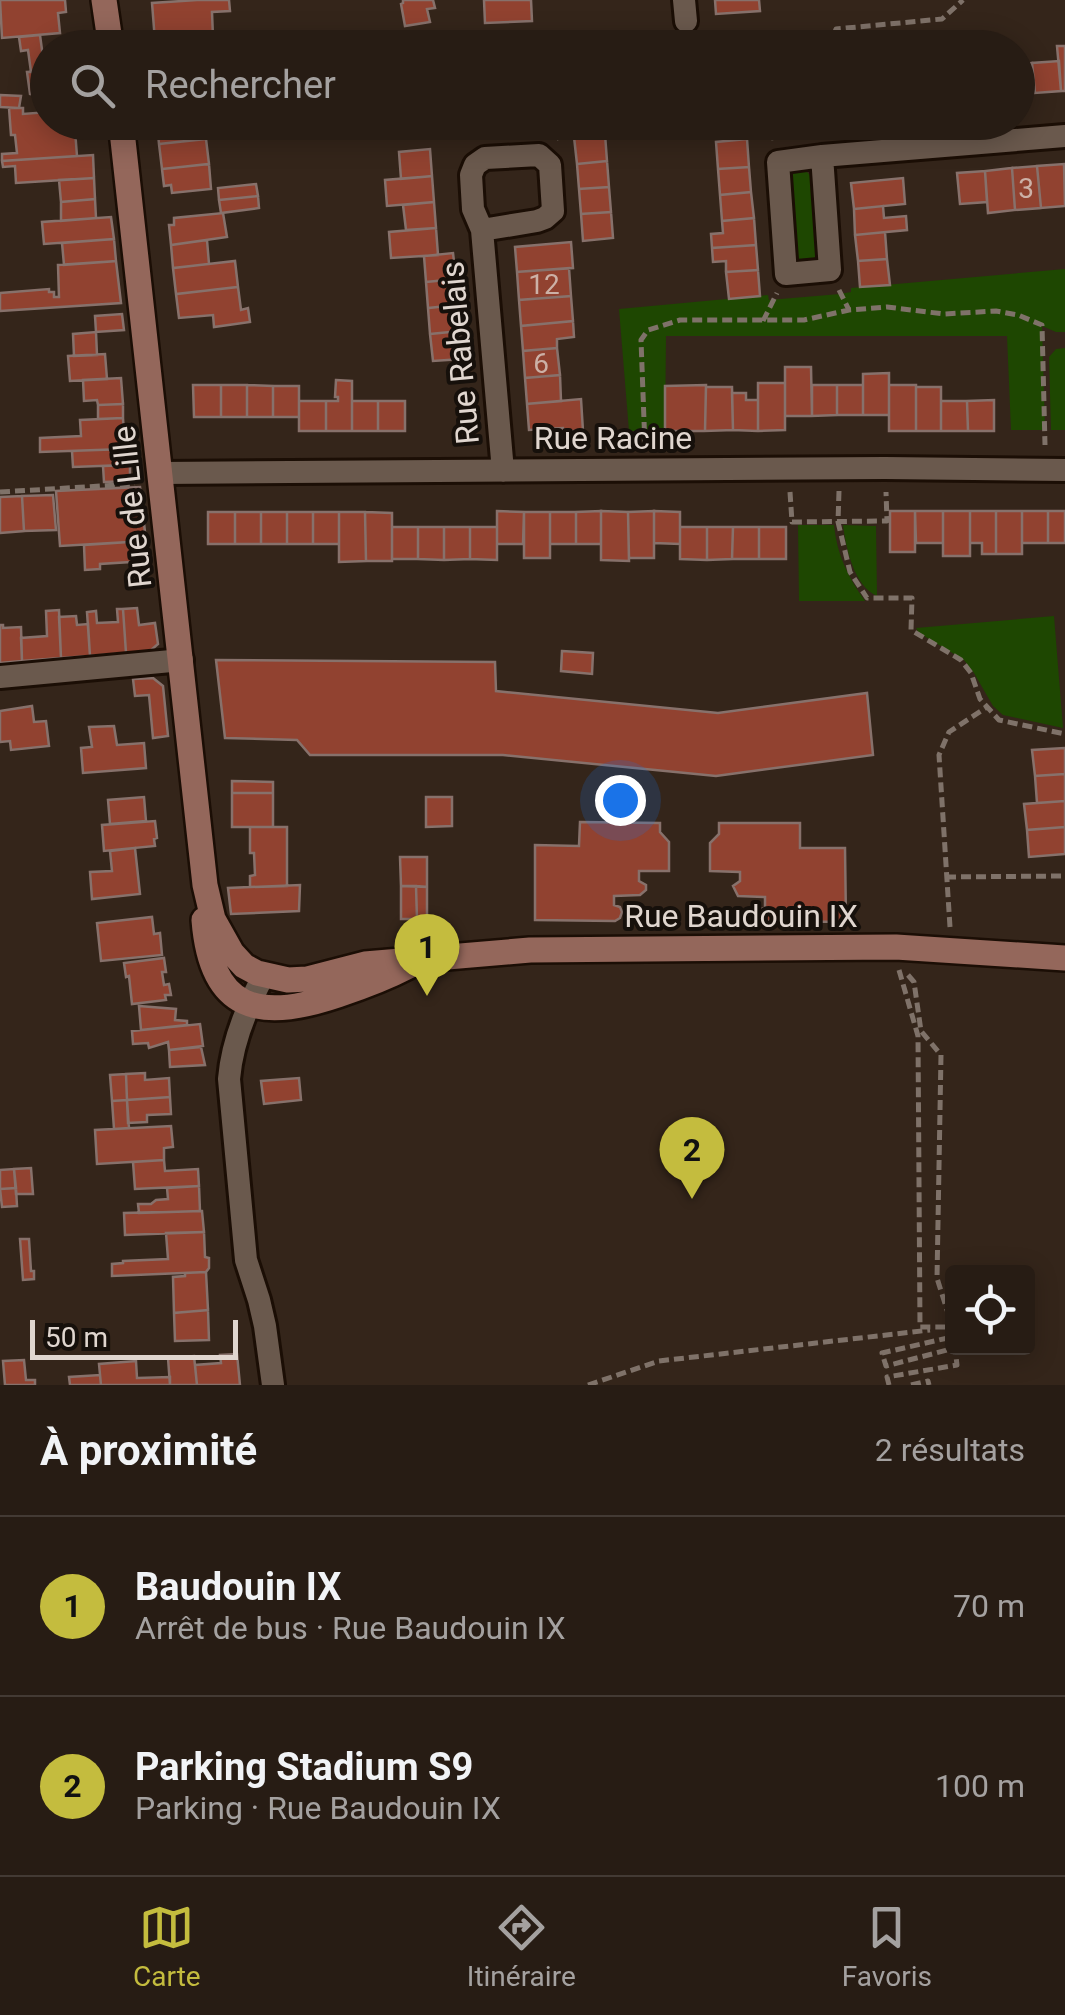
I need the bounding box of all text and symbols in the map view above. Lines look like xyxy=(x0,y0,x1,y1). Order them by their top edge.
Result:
search box xyxy=(30,30,1035,140)
icon: search xyxy=(65,58,120,113)
text: Rechercher xyxy=(145,63,336,107)
house number: 3 xyxy=(1018,172,1034,205)
street label: Rue Rabelais xyxy=(433,260,487,446)
house number: 12 xyxy=(528,268,560,301)
house number: 6 xyxy=(533,347,549,380)
street label: Rue Racine xyxy=(534,419,692,457)
street label: Rue de Lille xyxy=(105,424,159,590)
your location xyxy=(595,775,646,826)
street label: Rue Baudouin IX xyxy=(624,897,858,935)
pin: 1 xyxy=(394,914,460,996)
pin: 2 xyxy=(660,1116,724,1199)
map controls xyxy=(945,1265,1035,1355)
button: locate xyxy=(945,1265,1035,1355)
scale bar xyxy=(30,1315,238,1360)
text: 50 m xyxy=(45,1321,108,1354)
text: À proximité xyxy=(40,1426,257,1475)
text: 2 résultats xyxy=(875,1431,1025,1469)
text: Baudouin IX xyxy=(135,1565,341,1609)
text: 1 xyxy=(63,1587,82,1625)
text: 70 m xyxy=(953,1587,1025,1625)
text: Arrêt de bus · Rue Baudouin IX xyxy=(135,1609,566,1647)
text: Parking Stadium S9 xyxy=(135,1745,473,1789)
text: 2 xyxy=(63,1767,82,1805)
text: 100 m xyxy=(935,1767,1025,1805)
text: Parking · Rue Baudouin IX xyxy=(135,1789,501,1827)
tab: Carte xyxy=(133,1900,201,1993)
tab: Itinéraire xyxy=(467,1900,576,1993)
tab: Favoris xyxy=(842,1900,932,1993)

